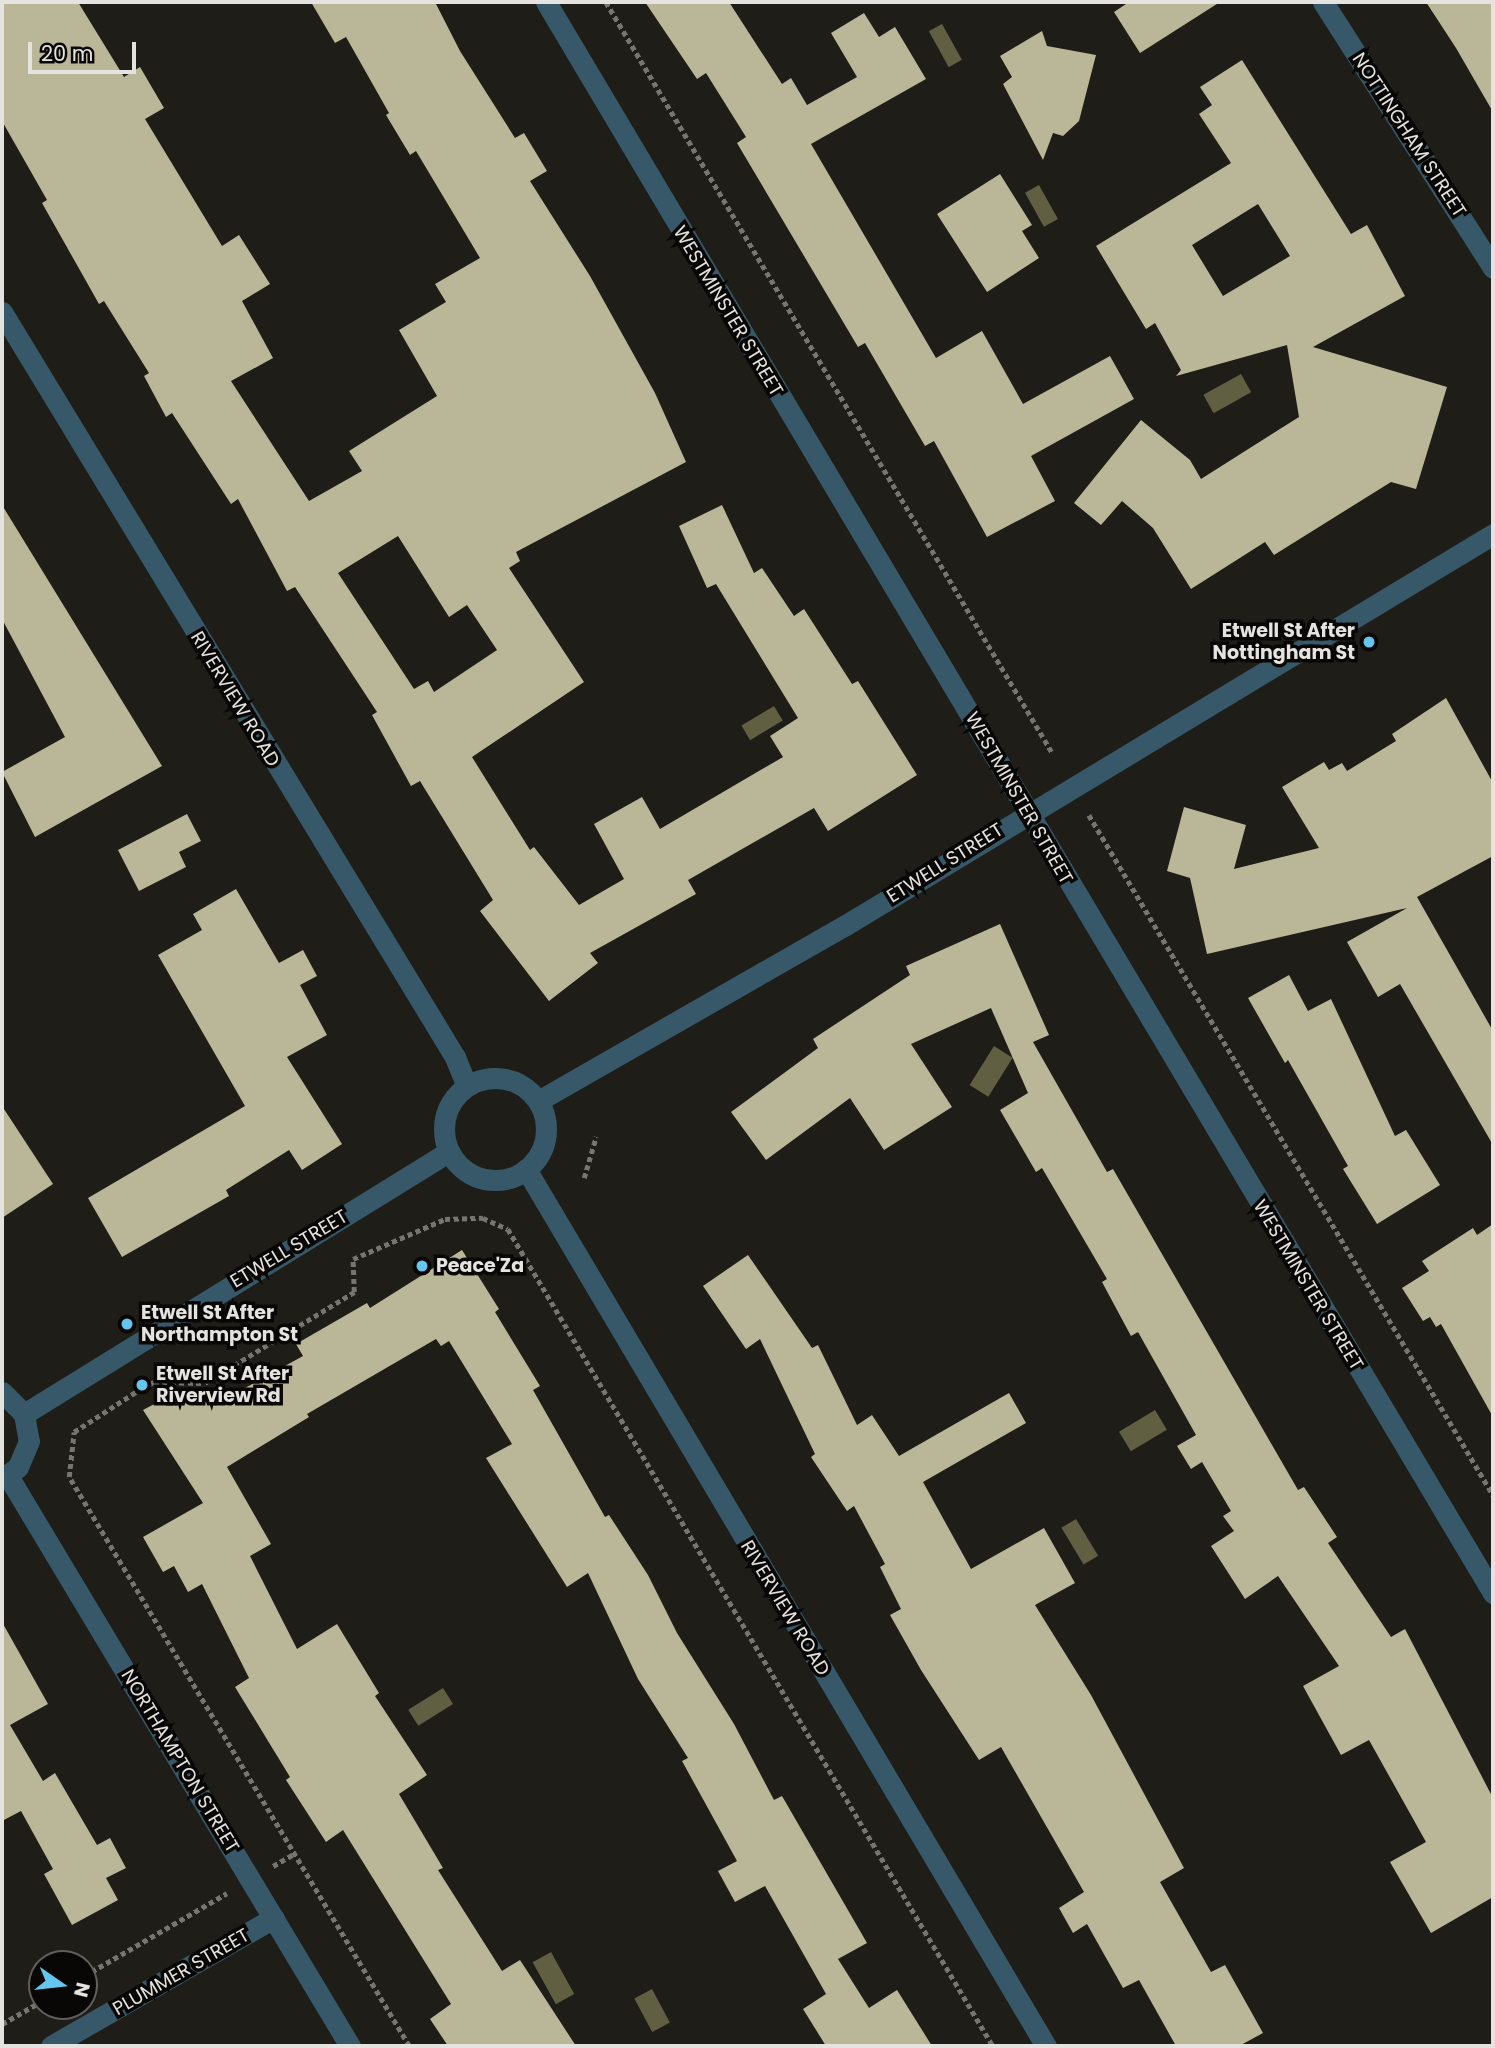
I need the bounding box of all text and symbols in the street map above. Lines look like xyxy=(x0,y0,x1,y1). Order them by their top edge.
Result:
scale bar xyxy=(32,28,140,72)
text: 20 m xyxy=(41,39,94,68)
street label: NOTTINGHAM STREET xyxy=(1347,48,1471,222)
street label: WESTMINSTER STREET xyxy=(668,222,788,400)
place label: Etwell St After Nottingham St xyxy=(1213,620,1355,664)
street label: RIVERVIEW ROAD xyxy=(186,627,284,771)
marker: Etwell St After Nottingham St xyxy=(1361,634,1377,650)
street label: WESTMINSTER STREET xyxy=(960,708,1078,888)
street label: ETWELL STREET xyxy=(883,818,1007,908)
street label: WESTMINSTER STREET xyxy=(1248,1196,1368,1374)
street label: ETWELL STREET xyxy=(226,1205,352,1293)
place label: Peace'Za xyxy=(436,1255,524,1277)
marker: Peace'Za xyxy=(414,1258,430,1274)
place label: Etwell St After Northampton St xyxy=(141,1302,298,1346)
marker: Etwell St After Northampton St xyxy=(119,1316,135,1332)
place label: Etwell St After Riverview Rd xyxy=(156,1363,289,1407)
marker: Etwell St After Riverview Rd xyxy=(134,1377,150,1393)
street label: RIVERVIEW ROAD xyxy=(736,1536,834,1680)
street label: NORTHAMPTON STREET xyxy=(116,1665,244,1857)
street label: PLUMMER STREET xyxy=(109,1924,253,2020)
north arrow xyxy=(28,1950,98,2020)
text: N xyxy=(67,1980,97,2000)

